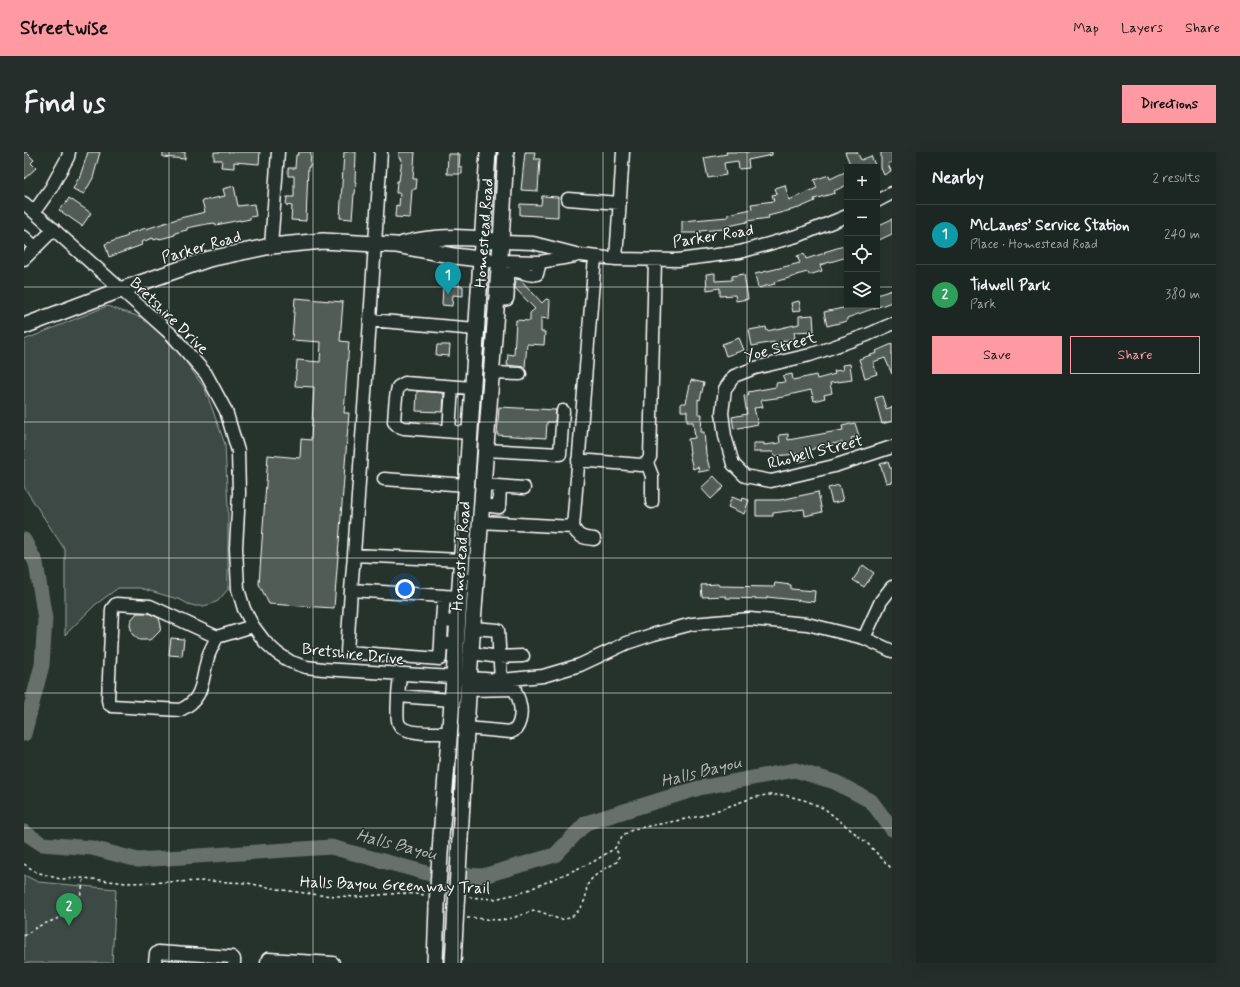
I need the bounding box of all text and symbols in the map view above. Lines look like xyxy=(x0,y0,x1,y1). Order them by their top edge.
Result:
text: Streetwise xyxy=(20,16,108,41)
text: Map xyxy=(1073,19,1099,37)
text: Layers xyxy=(1121,19,1163,37)
text: Share xyxy=(1185,19,1220,37)
button: Directions xyxy=(1122,85,1216,123)
text: Find us xyxy=(24,86,105,123)
map controls xyxy=(844,164,880,308)
button: + xyxy=(844,164,880,200)
text: Nearby xyxy=(932,167,984,189)
text: 2 results xyxy=(1153,170,1200,187)
street label: Homestead Road xyxy=(470,178,499,289)
button: − xyxy=(844,200,880,236)
text: McLanes’ Service Station xyxy=(970,216,1129,236)
street label: Parker Road xyxy=(671,220,755,253)
street label: Parker Road xyxy=(159,226,244,269)
text: 1 xyxy=(942,226,948,243)
text: 240 m xyxy=(1164,226,1200,243)
button: locate xyxy=(844,236,880,272)
text: Place · Homestead Road xyxy=(970,236,1098,253)
pin: 1 xyxy=(435,262,461,295)
button: layers xyxy=(844,272,880,308)
street label: Bretshire Drive xyxy=(125,273,213,359)
text: Tidwell Park xyxy=(970,276,1050,296)
text: 2 xyxy=(942,286,948,303)
text: 380 m xyxy=(1165,286,1200,303)
text: Park xyxy=(970,296,996,313)
street label: Yoe Street xyxy=(742,327,819,368)
button: Save xyxy=(932,336,1062,374)
button: Share xyxy=(1070,336,1200,374)
street label: Rhobell Street xyxy=(765,430,866,474)
street label: Homestead Road xyxy=(447,501,476,612)
your location xyxy=(395,579,415,599)
street label: Bretshire Drive xyxy=(301,639,405,670)
water label: Halls Bayou xyxy=(658,751,744,793)
water label: Halls Bayou xyxy=(354,824,440,866)
street label: Halls Bayou Greenway Trail xyxy=(300,872,490,899)
pin: 2 xyxy=(56,893,82,926)

